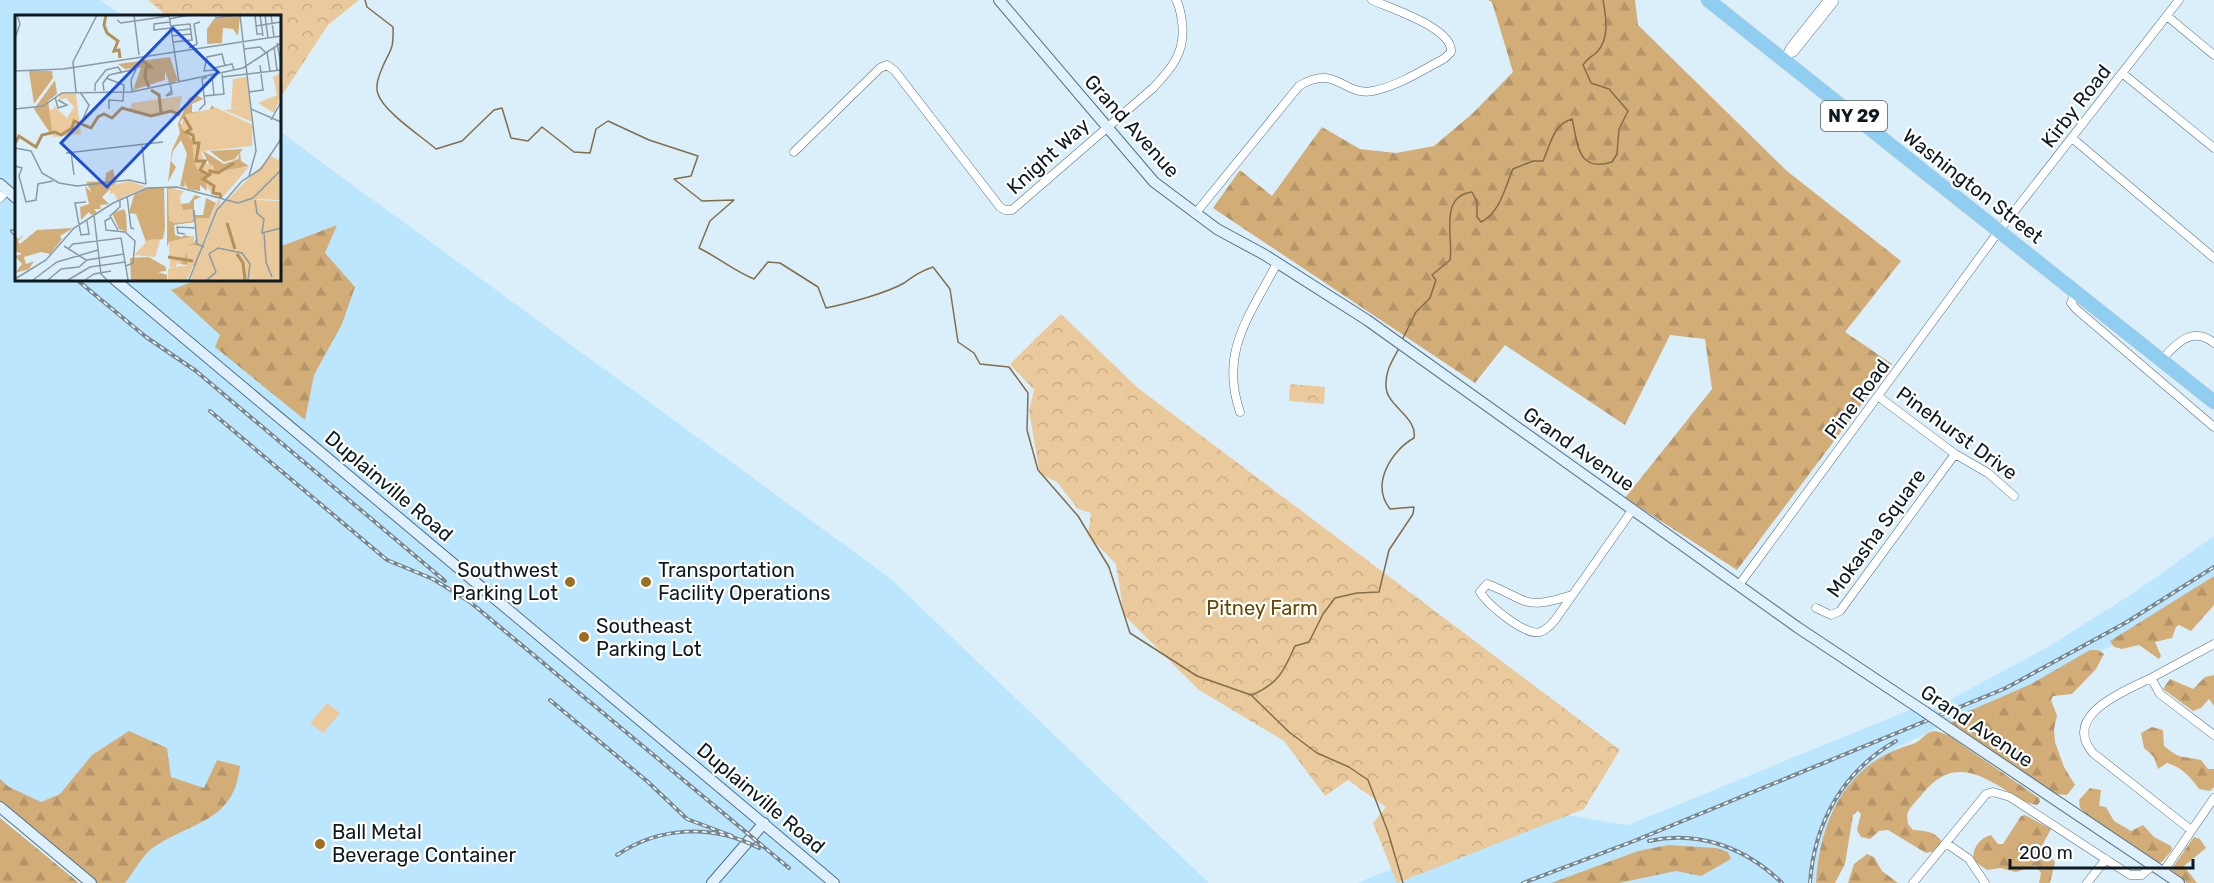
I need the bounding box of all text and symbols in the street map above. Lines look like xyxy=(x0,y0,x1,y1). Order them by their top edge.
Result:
inset map xyxy=(15,15,280,280)
street label: Kirby Road xyxy=(2036,60,2116,152)
street label: Grand Avenue xyxy=(1079,69,1185,183)
road number: NY 29 xyxy=(1821,101,1887,131)
street label: Knight Way xyxy=(1002,113,1094,199)
street label: Washington Street xyxy=(1898,124,2048,249)
street label: Pine Road xyxy=(1819,355,1895,443)
street label: Pinehurst Drive xyxy=(1892,381,2022,485)
street label: Grand Avenue xyxy=(1519,402,1639,496)
street label: Duplainville Road xyxy=(320,426,458,546)
street label: Mokasha Square xyxy=(1821,464,1931,602)
place label: Southwest Parking Lot xyxy=(452,558,558,605)
place label: Transportation Facility Operations xyxy=(658,558,830,605)
marker: Southwest Parking Lot xyxy=(563,575,577,589)
marker: Transportation Facility Operations xyxy=(639,575,653,589)
park label: Pitney Farm xyxy=(1206,596,1318,620)
place label: Southeast Parking Lot xyxy=(596,614,702,661)
marker: Southeast Parking Lot xyxy=(577,630,591,644)
street label: Grand Avenue xyxy=(1916,680,2038,772)
street label: Duplainville Road xyxy=(692,738,830,858)
place label: Ball Metal Beverage Container xyxy=(332,820,516,867)
scale bar xyxy=(2010,832,2193,870)
marker: Ball Metal Beverage Container xyxy=(313,837,327,851)
text: 200 m xyxy=(2019,842,2073,864)

